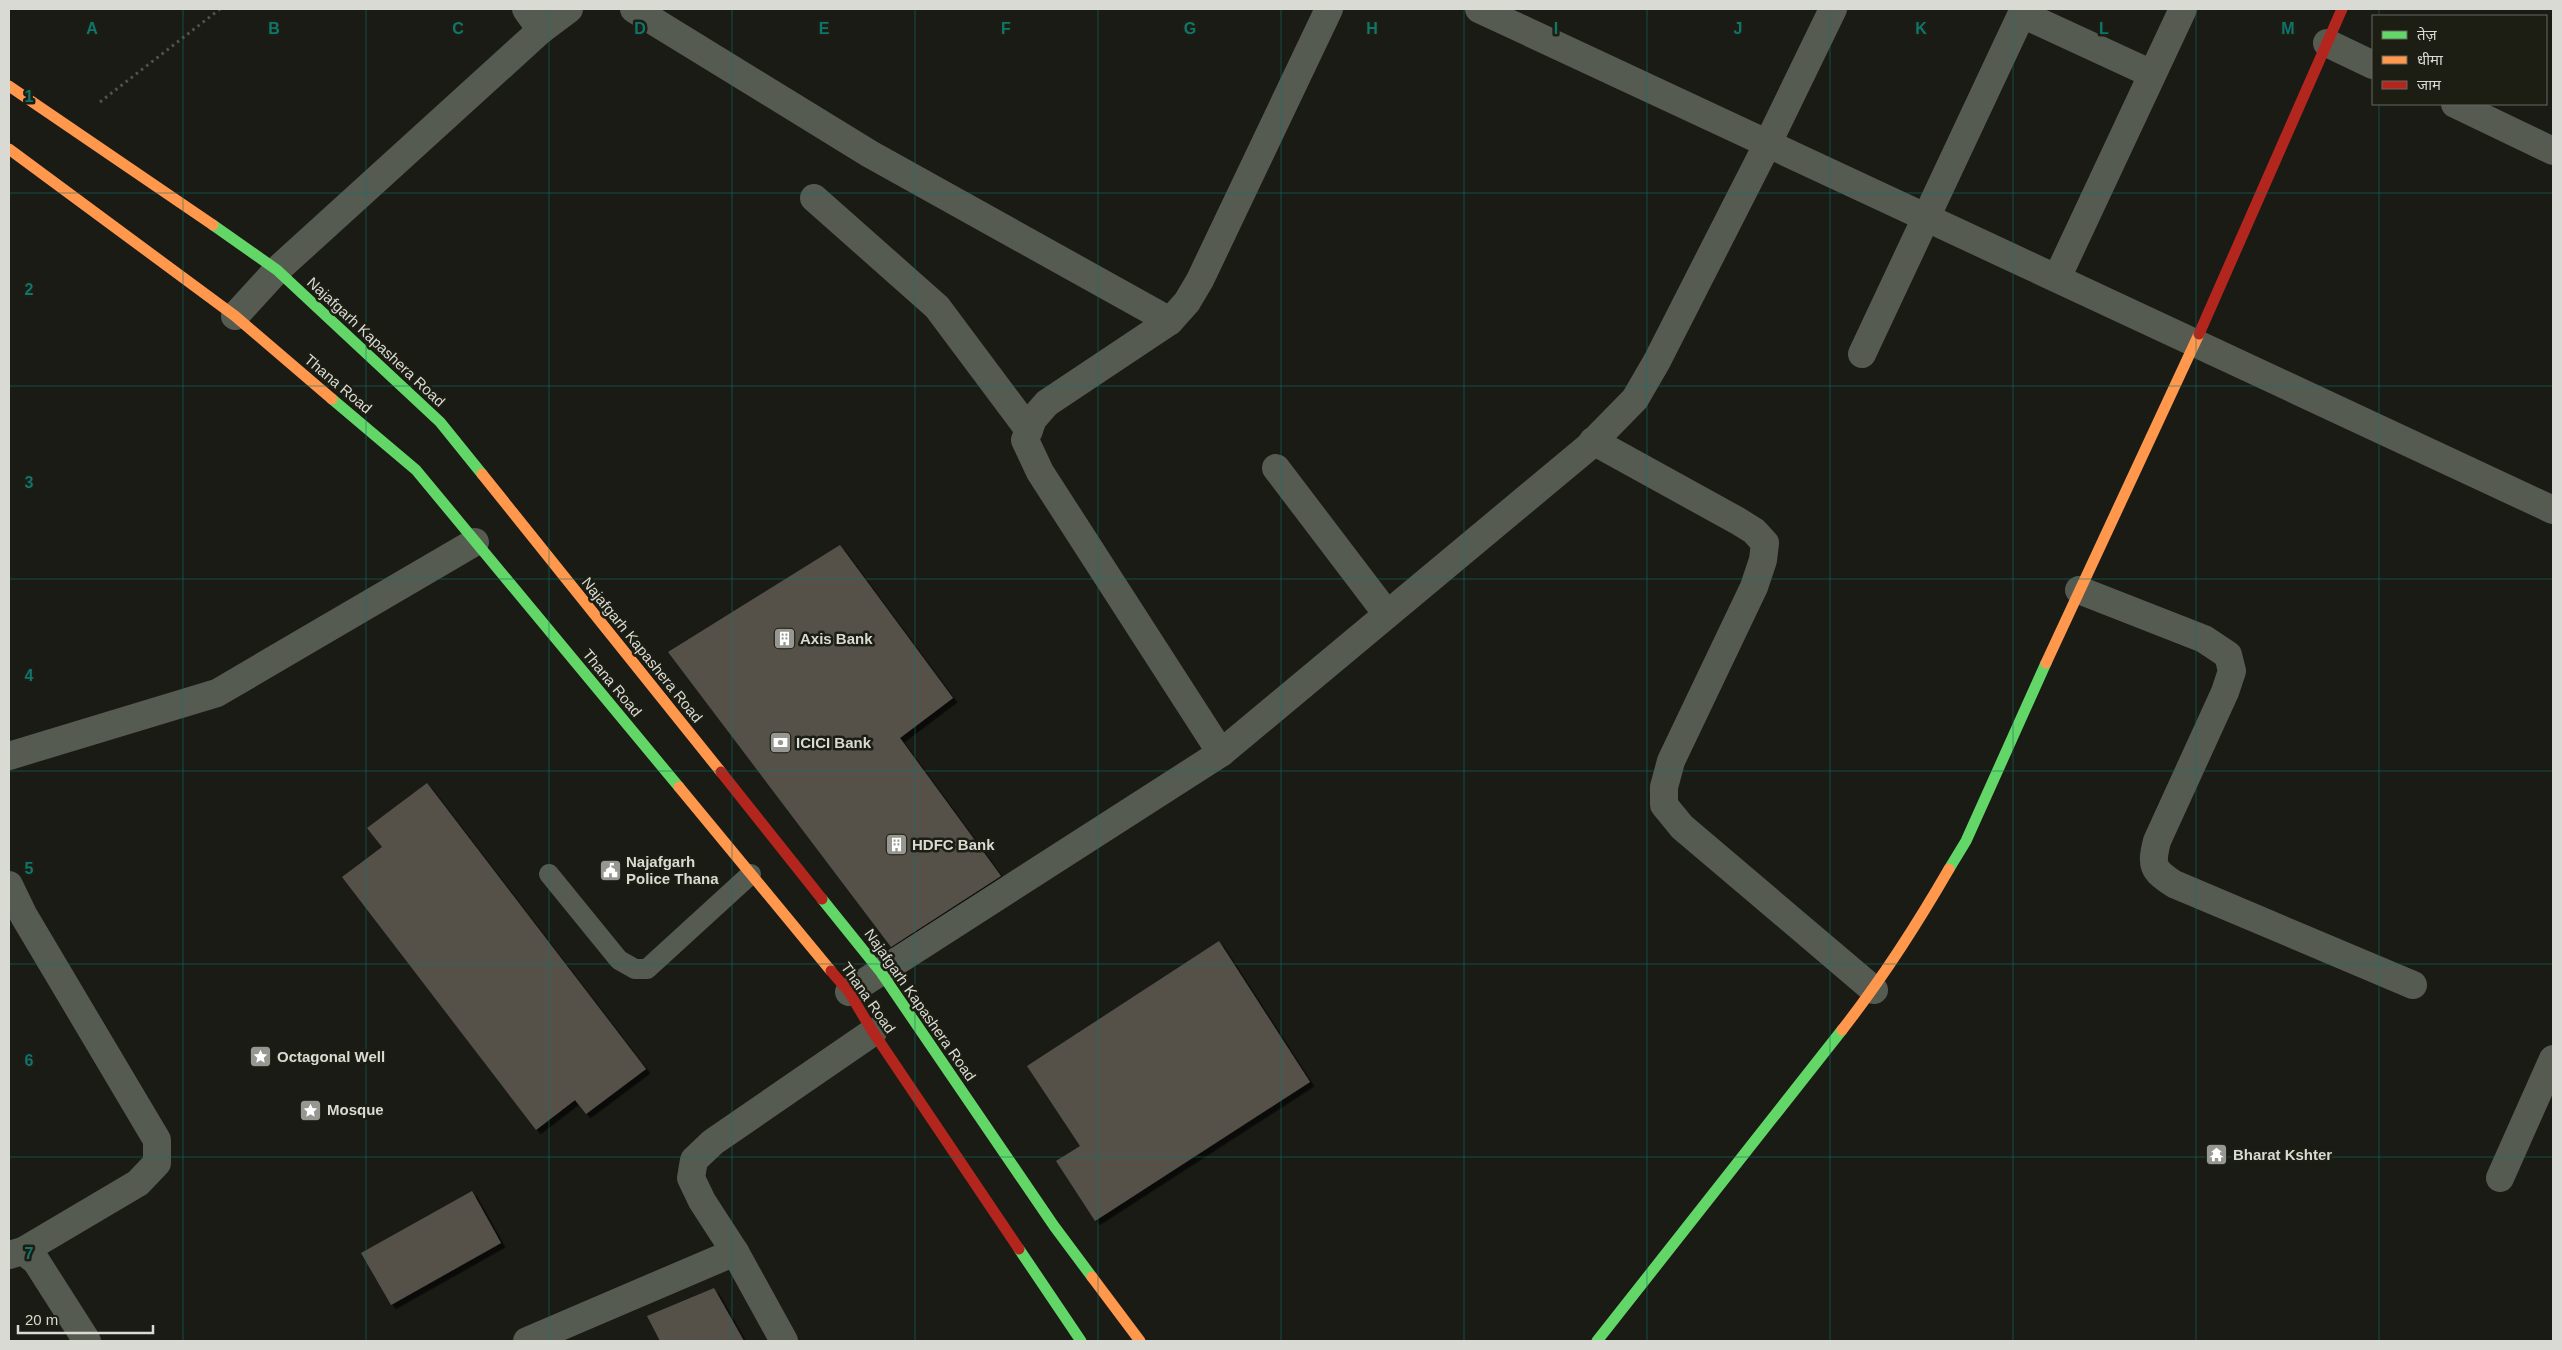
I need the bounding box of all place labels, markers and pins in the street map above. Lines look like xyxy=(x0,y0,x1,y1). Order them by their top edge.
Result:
building icon: Axis Bank xyxy=(772,627,796,651)
place label: Axis Bank xyxy=(800,630,873,647)
bank icon: ICICI Bank xyxy=(768,731,792,755)
place label: ICICI Bank xyxy=(796,734,872,751)
building icon: HDFC Bank xyxy=(884,833,908,857)
place label: HDFC Bank xyxy=(912,836,995,853)
place label: Najafgarh Police Thana xyxy=(626,853,719,887)
public building icon: Najafgarh Police Thana xyxy=(598,859,622,883)
place icon: Octagonal Well xyxy=(249,1045,273,1069)
place label: Octagonal Well xyxy=(277,1048,385,1065)
place icon: Mosque xyxy=(299,1098,323,1122)
place label: Mosque xyxy=(327,1101,384,1118)
temple icon: Bharat Kshter xyxy=(2205,1143,2229,1167)
place label: Bharat Kshter xyxy=(2233,1146,2332,1163)

